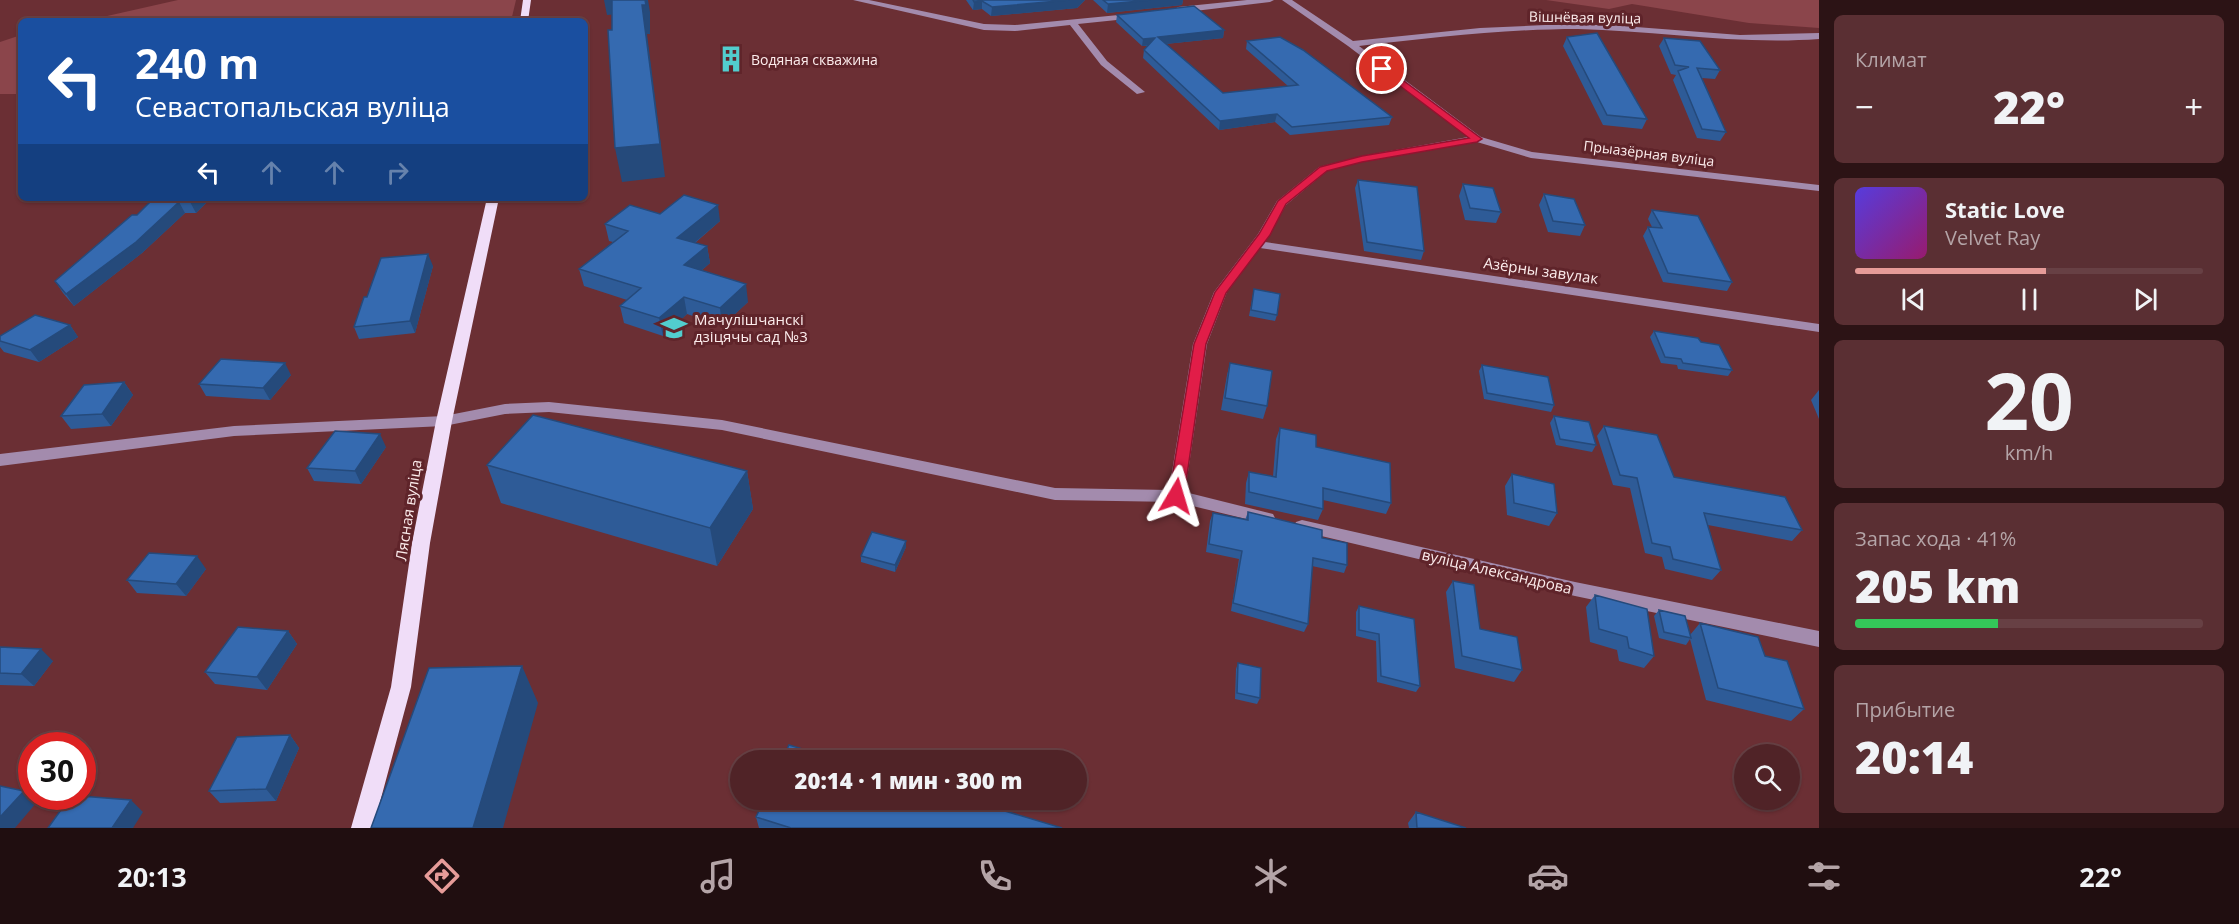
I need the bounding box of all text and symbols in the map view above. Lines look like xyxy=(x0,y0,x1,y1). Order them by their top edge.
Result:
street label: Вішнёвая вуліца xyxy=(1529,7,1641,27)
text: 240 m xyxy=(135,34,259,91)
icon: left xyxy=(36,42,114,120)
pin xyxy=(1356,43,1407,94)
building icon: Водяная скважина xyxy=(716,44,746,74)
text: Климат xyxy=(1855,46,1927,73)
place label: Водяная скважина xyxy=(751,50,878,69)
icon: arrive xyxy=(1365,52,1398,85)
text: 22° xyxy=(1993,76,2065,137)
text: − xyxy=(1855,84,1874,129)
text: + xyxy=(2184,84,2203,129)
text: Севастопальская вуліца xyxy=(135,88,450,125)
street label: Прыазёрная вуліца xyxy=(1583,136,1715,170)
icon: left xyxy=(192,156,225,189)
icon: ahead xyxy=(255,156,288,189)
icon: ahead xyxy=(318,156,351,189)
icon: right xyxy=(381,156,414,189)
text: Static Love xyxy=(1945,194,2065,224)
text: Velvet Ray xyxy=(1945,224,2040,251)
street label: Азёрны завулак xyxy=(1482,252,1600,288)
icon: previous xyxy=(1897,283,1930,316)
icon: pause xyxy=(2013,283,2046,316)
icon: next xyxy=(2129,283,2162,316)
place label: Мачулішчанскі дзіцячы сад №3 xyxy=(694,309,808,346)
school or university icon: Мачулішчанскі дзіцячы сад №3 xyxy=(659,313,689,343)
text: 20 xyxy=(1984,347,2074,453)
text: km/h xyxy=(2005,439,2053,466)
street label: Лясная вуліца xyxy=(390,458,426,562)
position arrow xyxy=(1144,464,1208,528)
text: Запас хода · 41% xyxy=(1855,525,2016,552)
street label: вуліца Александрова xyxy=(1420,544,1574,598)
text: 205 km xyxy=(1855,555,2020,616)
text: Прибытие xyxy=(1855,696,1955,723)
text: 20:14 xyxy=(1855,726,1973,787)
speed limit sign: 30 xyxy=(18,732,96,810)
map controls xyxy=(1734,744,1800,810)
button: search xyxy=(1734,744,1800,810)
text: 20:14 · 1 мин · 300 m xyxy=(795,765,1022,795)
icon: directions xyxy=(421,855,463,897)
icon: music xyxy=(697,855,739,897)
icon: phone xyxy=(974,855,1016,897)
icon: climate xyxy=(1250,855,1292,897)
icon: car xyxy=(1527,855,1569,897)
icon: filters xyxy=(1803,855,1845,897)
text: 20:13 xyxy=(117,858,187,895)
text: 22° xyxy=(2079,858,2122,895)

